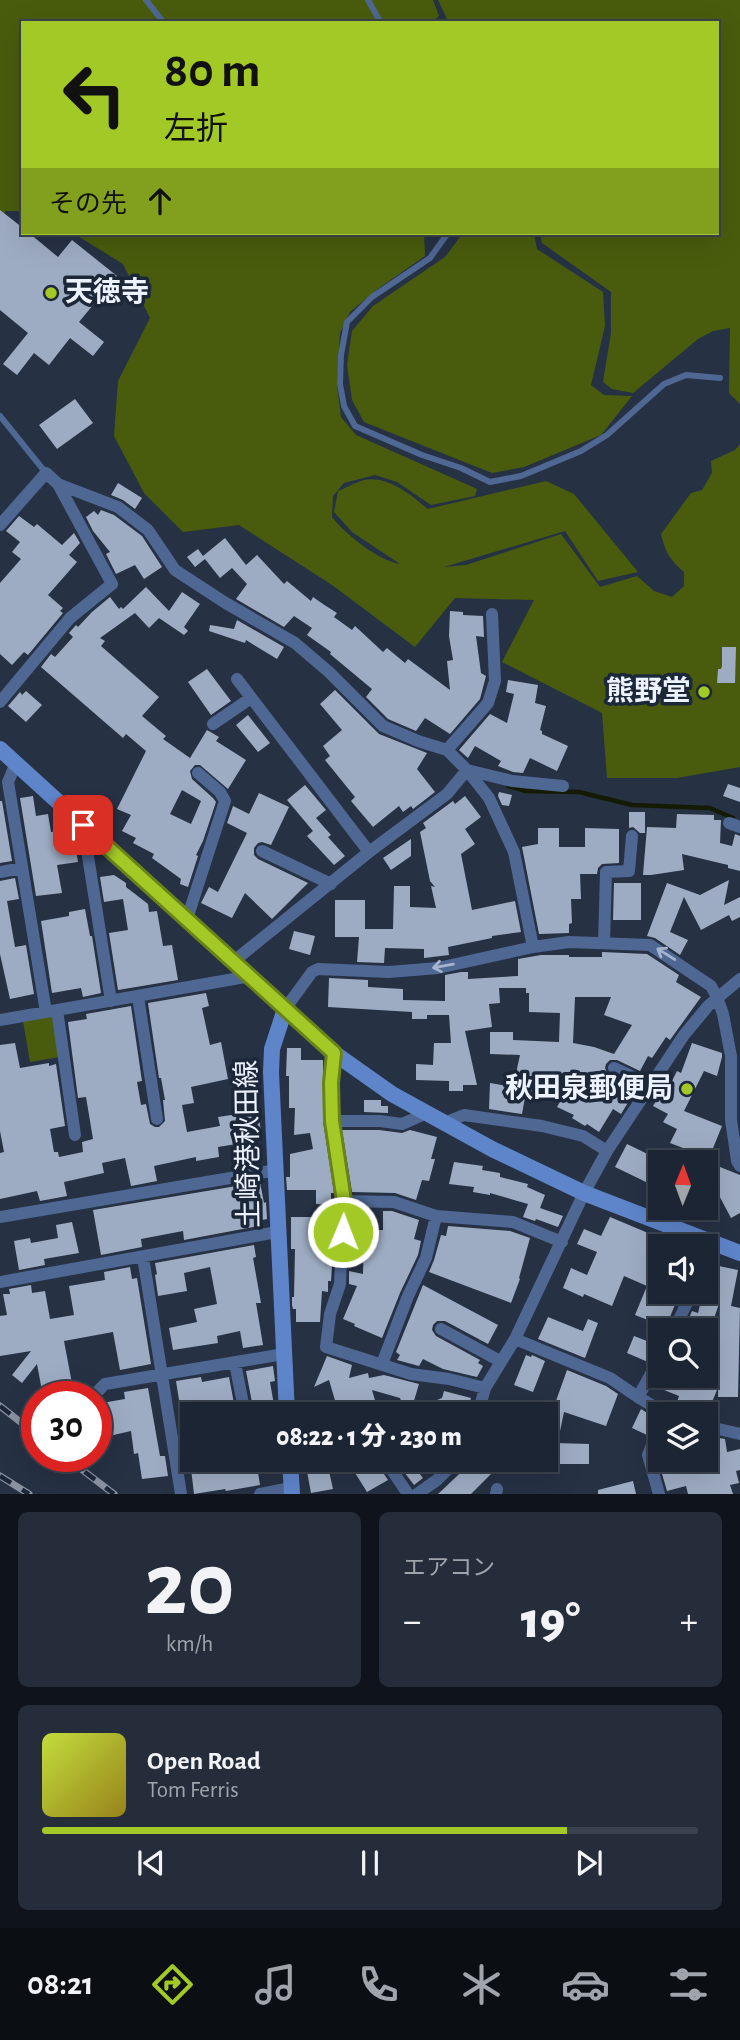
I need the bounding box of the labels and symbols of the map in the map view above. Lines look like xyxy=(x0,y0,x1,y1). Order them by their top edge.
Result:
place label: 天徳寺 xyxy=(65,276,149,307)
marker: 天徳寺 xyxy=(43,285,59,301)
place label: 熊野堂 xyxy=(606,675,690,706)
marker: 熊野堂 xyxy=(696,684,712,700)
pin xyxy=(53,795,113,855)
one-way arrow xyxy=(656,947,676,961)
one-way arrow xyxy=(432,960,455,973)
street label: 土崎港秋田線 xyxy=(232,1060,264,1228)
place label: 秋田泉郵便局 xyxy=(505,1072,673,1103)
marker: 秋田泉郵便局 xyxy=(679,1081,695,1097)
north arrow xyxy=(648,1150,718,1220)
position arrow xyxy=(306,1195,380,1269)
speed limit sign: 30 xyxy=(21,1381,112,1472)

